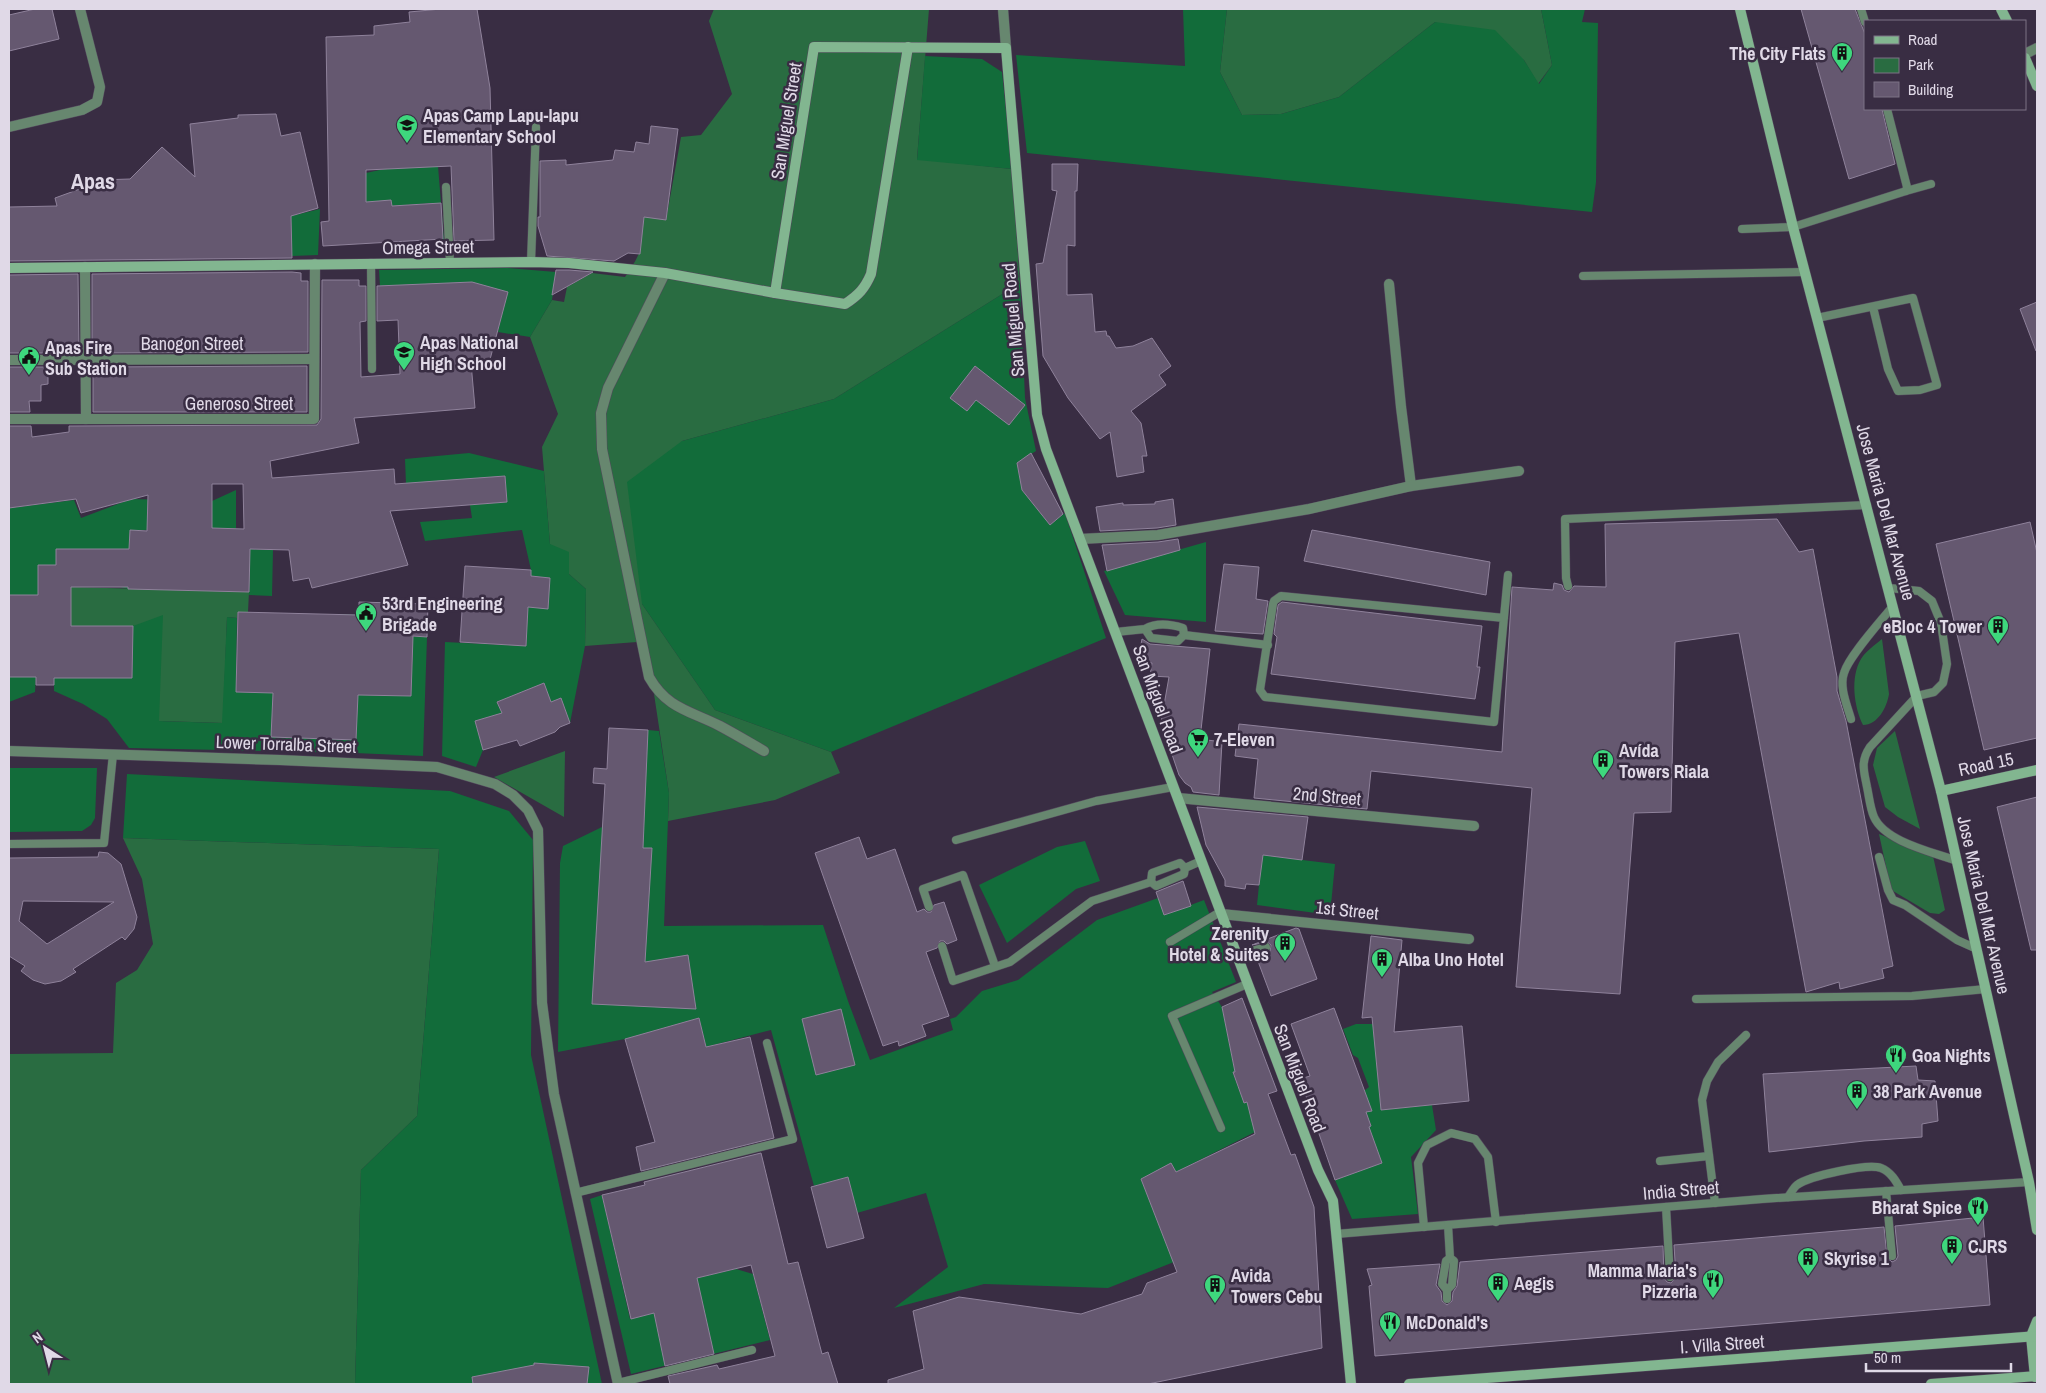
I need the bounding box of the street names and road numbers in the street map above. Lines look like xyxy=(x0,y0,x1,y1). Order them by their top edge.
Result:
street label: San Miguel Street xyxy=(764,61,808,181)
street label: Omega Street xyxy=(382,234,474,260)
street label: San Miguel Road xyxy=(996,262,1030,378)
street label: Banogon Street xyxy=(141,331,243,356)
street label: Generoso Street xyxy=(185,391,293,416)
street label: Jose Maria Del Mar Avenue xyxy=(1850,421,1922,603)
street label: San Miguel Road xyxy=(1127,641,1189,757)
street label: Lower Torralba Street xyxy=(215,729,357,759)
street label: Road 15 xyxy=(1956,746,2016,782)
street label: 2nd Street xyxy=(1292,781,1362,811)
street label: Jose Maria Del Mar Avenue xyxy=(1951,814,2017,996)
street label: 1st Street xyxy=(1314,894,1380,926)
street label: San Miguel Road xyxy=(1268,1020,1332,1136)
street label: India Street xyxy=(1642,1174,1720,1206)
street label: I. Villa Street xyxy=(1679,1329,1765,1359)

